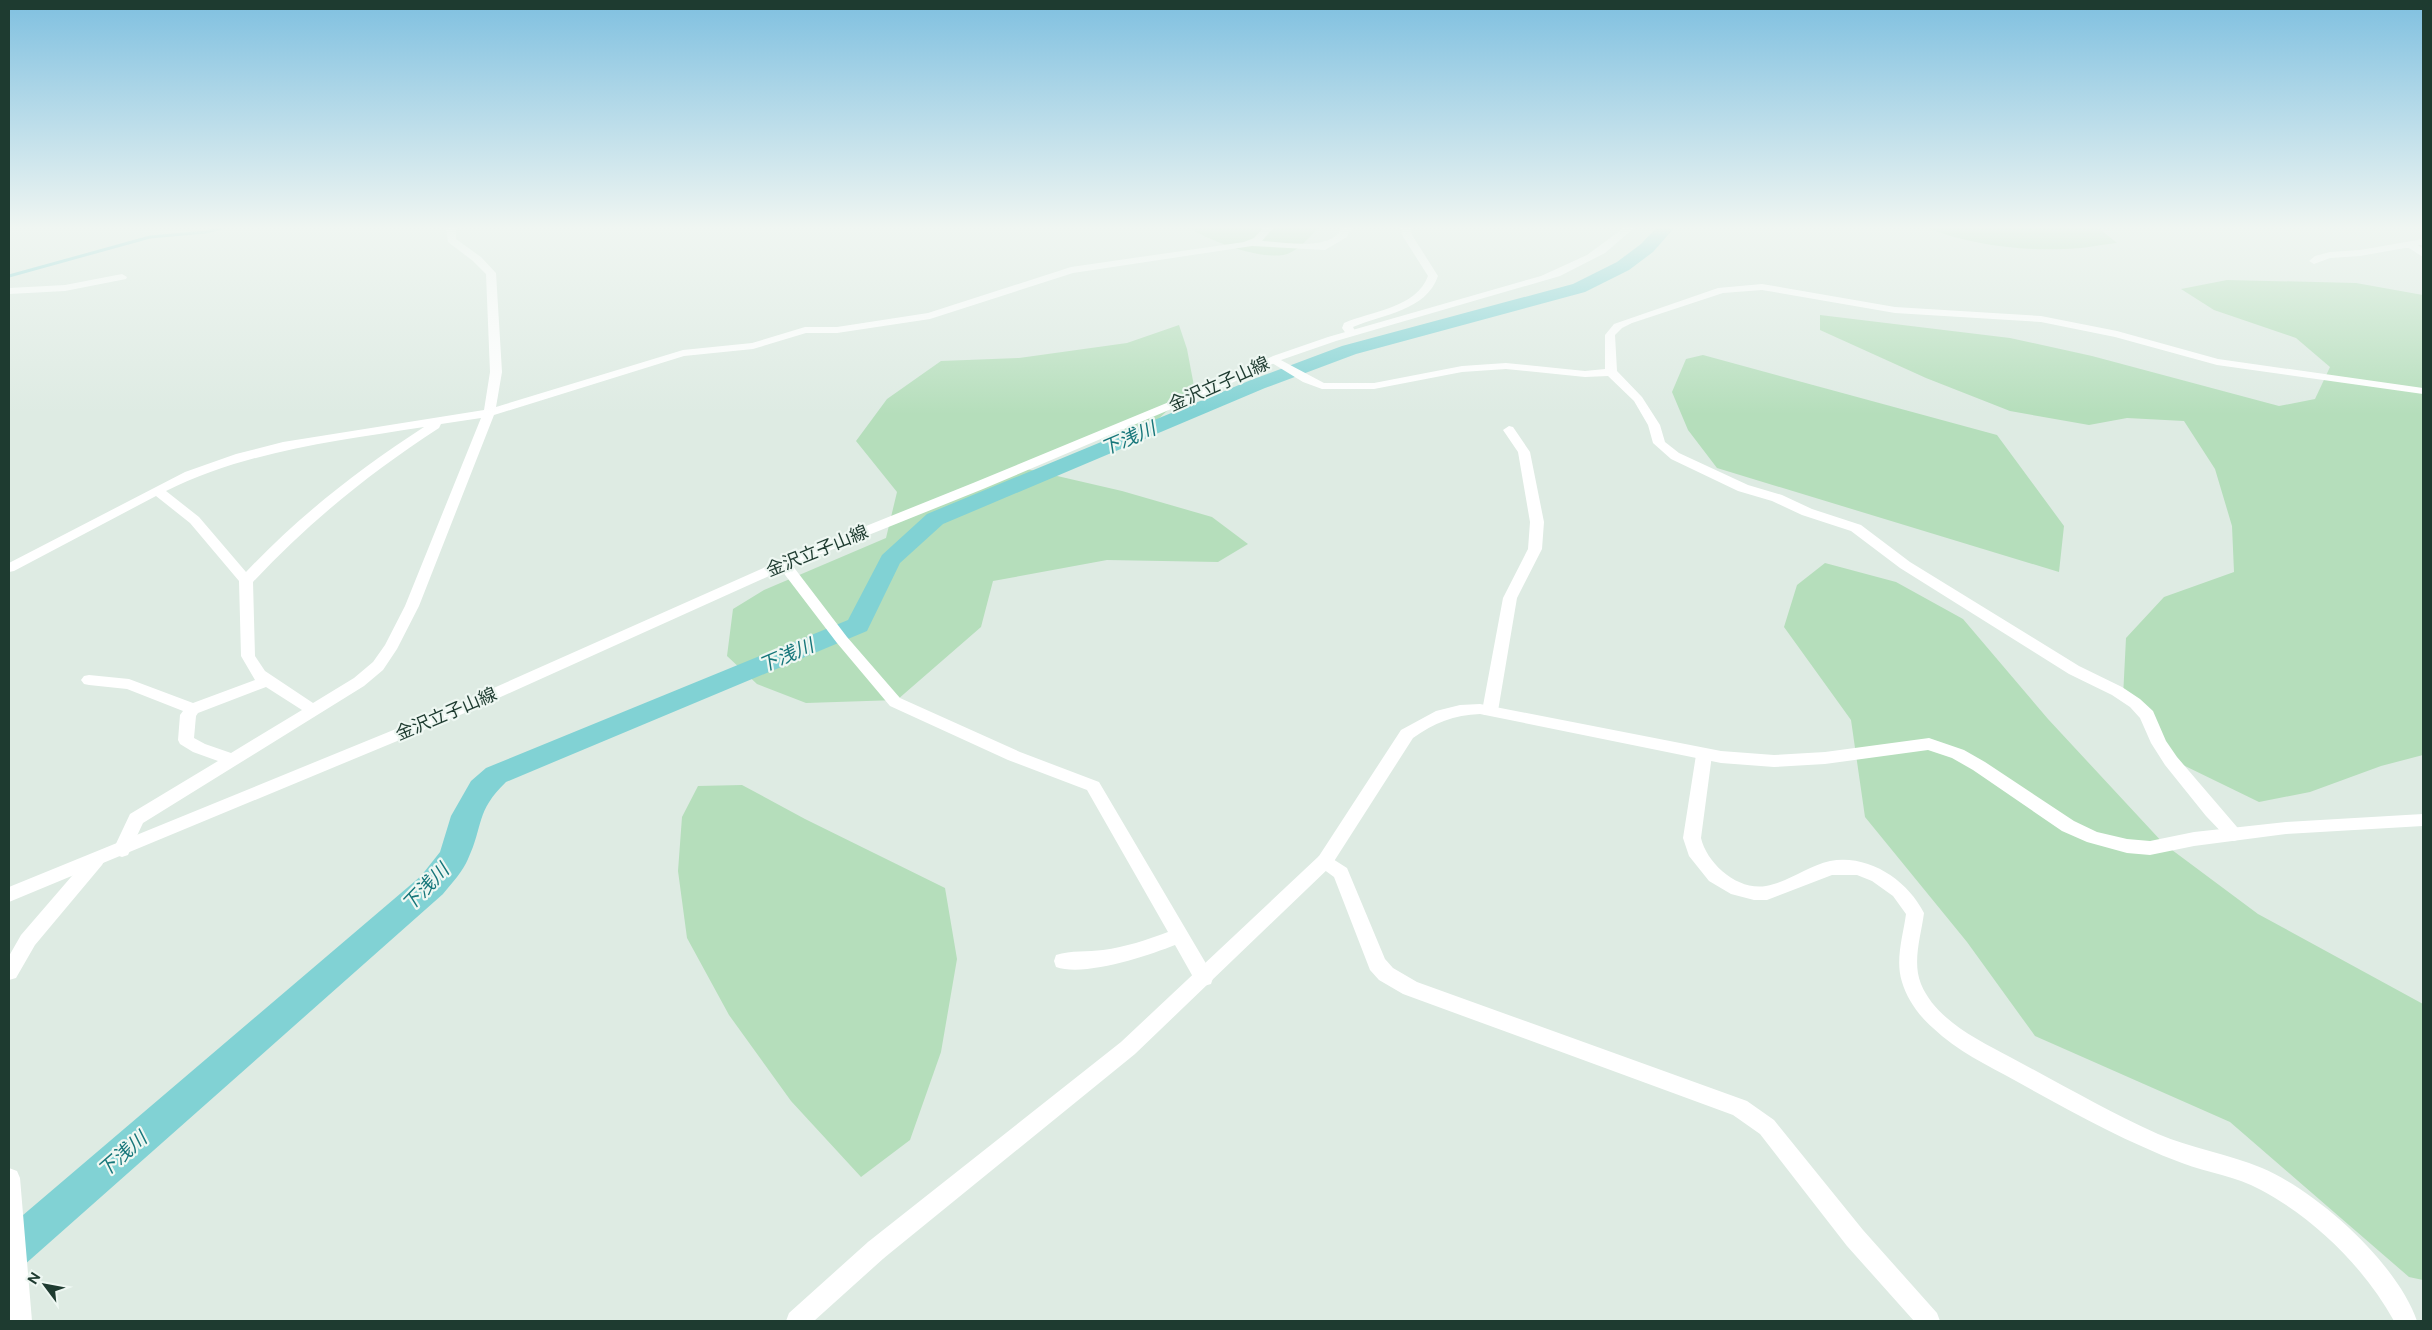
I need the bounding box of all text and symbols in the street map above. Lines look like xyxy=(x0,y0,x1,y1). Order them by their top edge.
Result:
street label: 金沢立子山線 xyxy=(1165,352,1272,415)
water label: 下浅川 xyxy=(1097,416,1160,459)
street label: 金沢立子山線 xyxy=(763,521,871,581)
water label: 下浅川 xyxy=(755,633,818,676)
street label: 金沢立子山線 xyxy=(392,683,500,744)
water label: 下浅川 xyxy=(397,857,454,915)
water label: 下浅川 xyxy=(93,1126,152,1181)
north arrow xyxy=(20,1260,70,1310)
text: N xyxy=(24,1269,44,1287)

